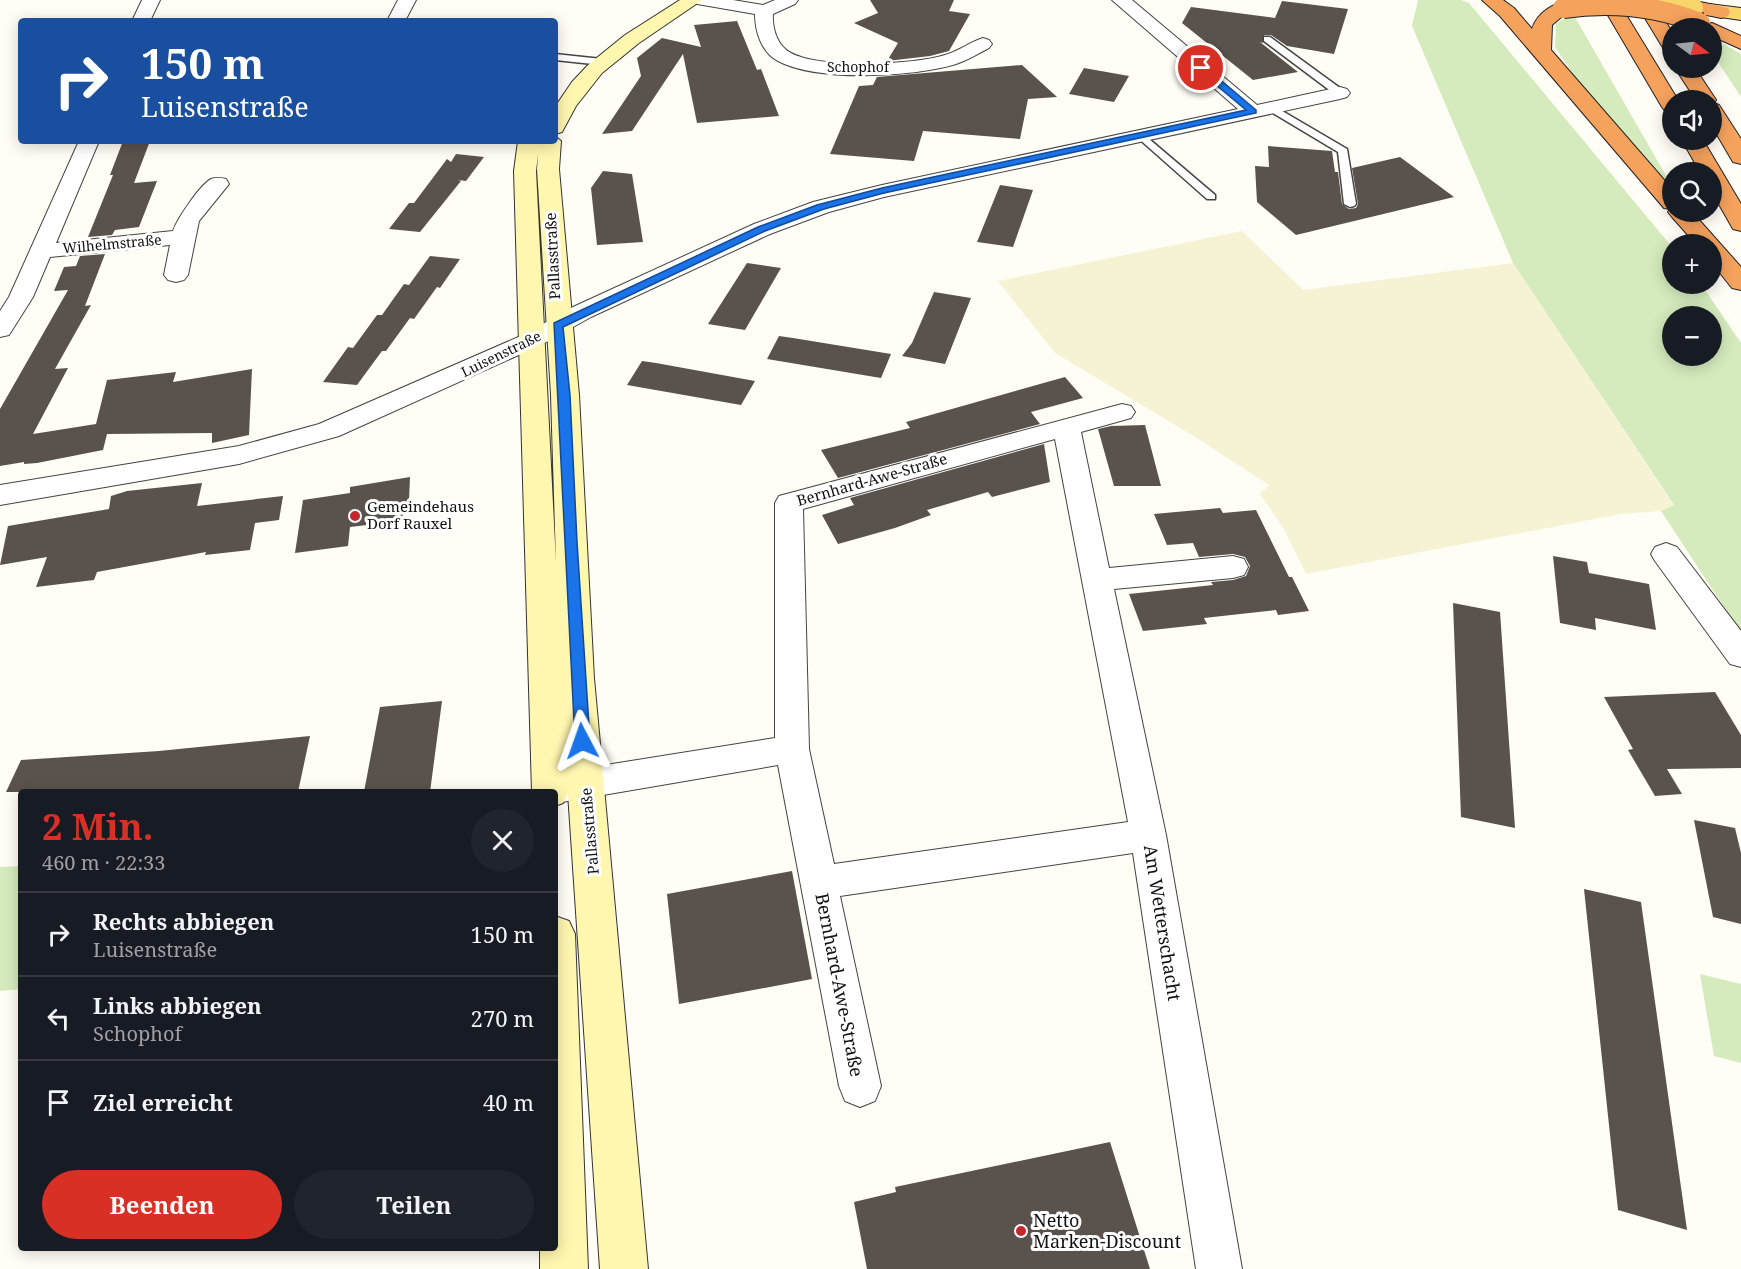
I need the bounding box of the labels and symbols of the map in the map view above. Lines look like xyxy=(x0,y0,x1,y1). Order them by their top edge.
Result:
north arrow xyxy=(1662,18,1722,78)
pin xyxy=(1175,42,1226,93)
street label: Schophof xyxy=(827,57,891,76)
street label: Pallasstraße xyxy=(540,212,564,300)
street label: Wilhelmstraße xyxy=(62,230,162,257)
street label: Luisenstraße xyxy=(458,326,544,381)
street label: Bernhard-Awe-Straße xyxy=(794,448,949,510)
place label: Gemeindehaus Dorf Rauxel xyxy=(367,496,474,533)
marker: Gemeindehaus Dorf Rauxel xyxy=(348,509,362,523)
position arrow xyxy=(550,709,614,773)
street label: Pallasstraße xyxy=(575,787,603,875)
street label: Am Wetterschacht xyxy=(1139,843,1187,1003)
street label: Bernhard-Awe-Straße xyxy=(810,891,870,1079)
place label: Netto Marken-Discount xyxy=(1033,1208,1181,1253)
marker: Netto Marken-Discount xyxy=(1014,1224,1028,1238)

